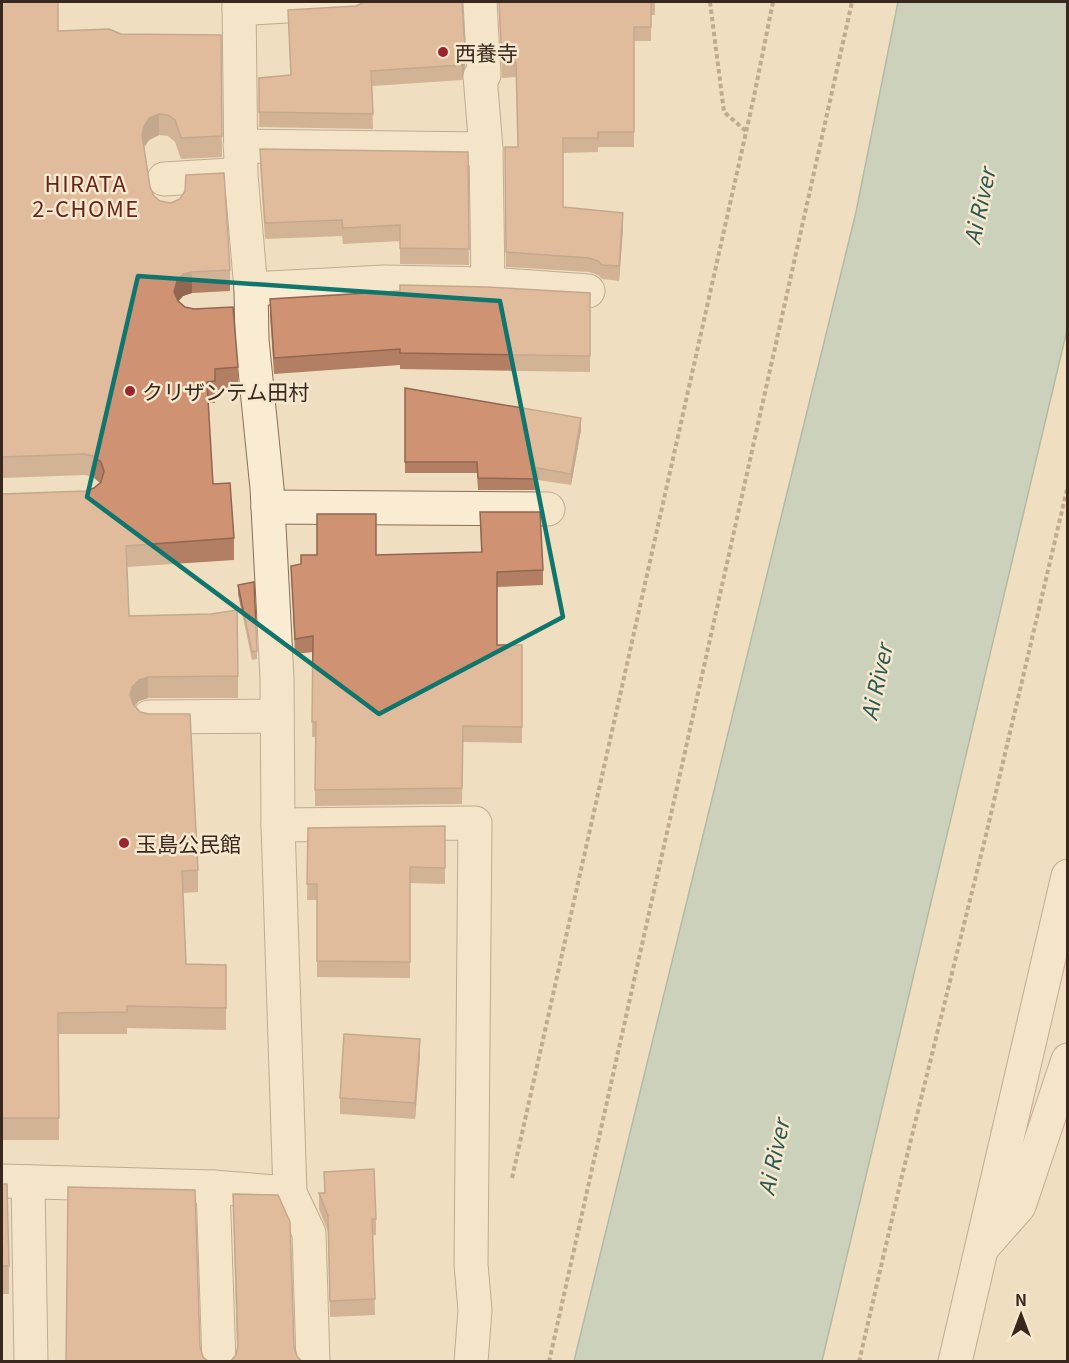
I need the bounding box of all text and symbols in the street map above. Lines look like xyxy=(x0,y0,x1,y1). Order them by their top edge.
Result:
place label: 西養寺 xyxy=(455,37,518,67)
marker: 西養寺 xyxy=(436,45,450,59)
water label: Ai River xyxy=(954,162,1002,247)
district label: HIRATA 2-CHOME xyxy=(32,166,140,223)
place label: クリザンテム田村 xyxy=(142,376,309,406)
marker: クリザンテム田村 xyxy=(123,384,137,398)
water label: Ai River xyxy=(851,638,899,723)
place label: 玉島公民館 xyxy=(136,828,241,858)
marker: 玉島公民館 xyxy=(117,836,131,850)
water label: Ai River xyxy=(748,1113,796,1198)
north arrow xyxy=(991,1285,1051,1345)
text: N xyxy=(1015,1287,1027,1311)

